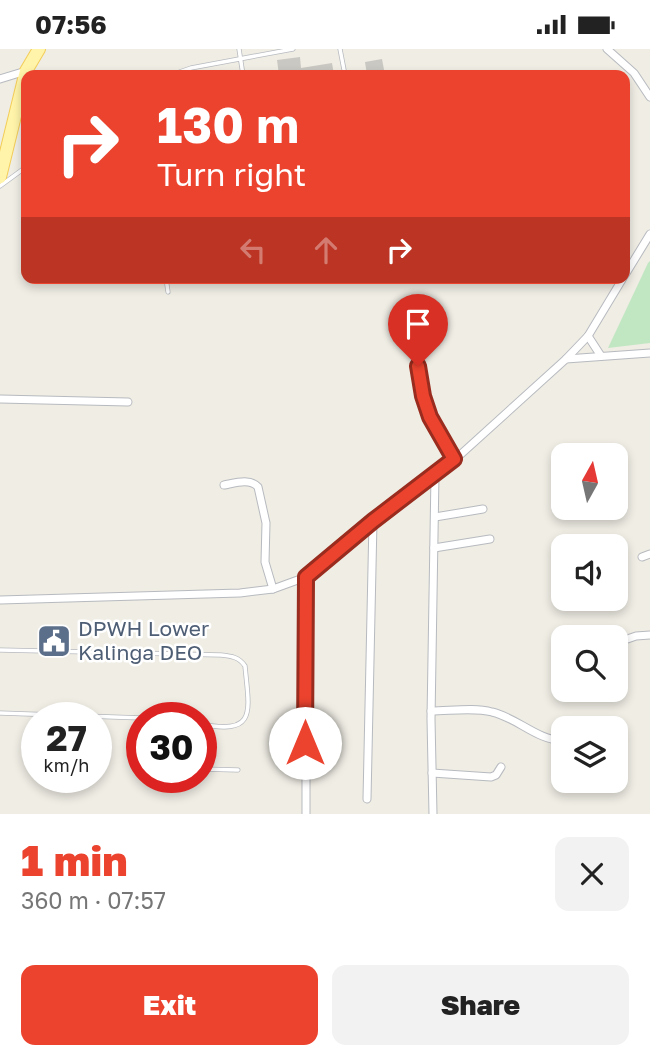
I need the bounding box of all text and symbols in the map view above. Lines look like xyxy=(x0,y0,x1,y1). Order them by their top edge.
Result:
text: 07:56 xyxy=(35,9,107,40)
text: 130 m xyxy=(157,95,299,154)
icon: right xyxy=(42,98,133,189)
text: Turn right xyxy=(157,155,306,193)
icon: left xyxy=(234,231,272,269)
icon: ahead xyxy=(307,231,345,269)
icon: right xyxy=(380,231,418,269)
pin xyxy=(388,294,448,366)
icon: arrive xyxy=(399,305,437,343)
north arrow xyxy=(551,443,628,520)
map controls xyxy=(551,443,628,793)
button: sound xyxy=(551,534,628,611)
place label: DPWH Lower Kalinga DEO xyxy=(78,615,209,665)
public building icon: DPWH Lower Kalinga DEO xyxy=(35,622,73,660)
button: search xyxy=(551,625,628,702)
speed limit sign: 30 xyxy=(126,702,217,793)
position arrow xyxy=(268,706,342,780)
button: layers xyxy=(551,716,628,793)
text: 27 xyxy=(46,717,87,759)
text: km/h xyxy=(44,754,89,776)
text: 1 min xyxy=(21,835,128,885)
button: close xyxy=(555,837,629,911)
text: 360 m · 07:57 xyxy=(21,886,166,914)
button: Exit xyxy=(21,965,318,1045)
button: Share xyxy=(332,965,629,1045)

